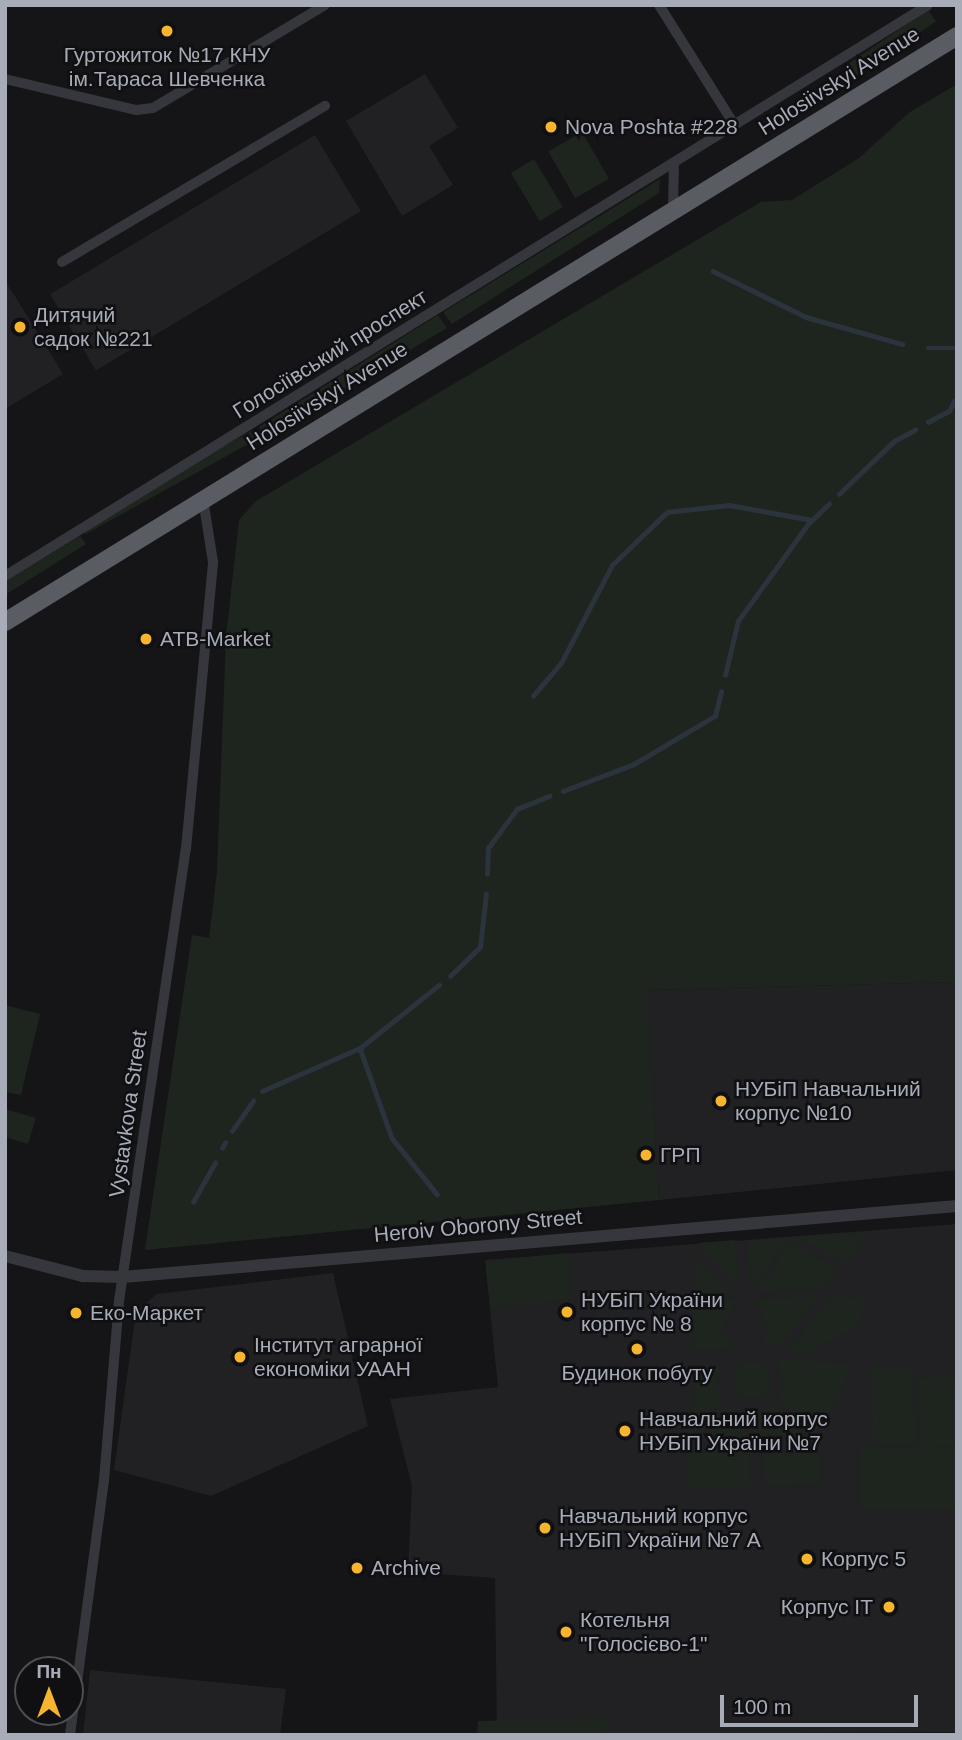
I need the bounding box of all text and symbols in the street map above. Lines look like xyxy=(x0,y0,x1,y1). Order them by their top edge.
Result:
street label: Holosiivskyi Avenue xyxy=(753,21,925,141)
marker: Гуртожиток №17 КНУ ім.Тараса Шевченка xyxy=(159,23,175,39)
place label: Гуртожиток №17 КНУ ім.Тараса Шевченка xyxy=(64,42,270,92)
place label: Nova Poshta #228 xyxy=(565,114,738,140)
marker: Nova Poshta #228 xyxy=(543,119,559,135)
street label: Голосіївський проспект xyxy=(228,284,432,424)
place label: Дитячий садок №221 xyxy=(34,302,153,352)
marker: Дитячий садок №221 xyxy=(12,319,28,335)
street label: Holosiivskyi Avenue xyxy=(241,336,413,456)
place label: ATB-Market xyxy=(160,626,270,652)
marker: ATB-Market xyxy=(138,631,154,647)
street label: Vystavkova Street xyxy=(104,1029,152,1199)
place label: НУБіП Навчальний корпус №10 xyxy=(735,1076,921,1126)
marker: НУБіП Навчальний корпус №10 xyxy=(713,1093,729,1109)
place label: ГРП xyxy=(660,1142,700,1168)
marker: ГРП xyxy=(638,1147,654,1163)
street label: Heroiv Oborony Street xyxy=(373,1204,583,1248)
place label: НУБіП України корпус № 8 xyxy=(581,1287,723,1337)
place label: Еко-Маркет xyxy=(90,1300,203,1326)
marker: НУБіП України корпус № 8 xyxy=(559,1304,575,1320)
marker: Еко-Маркет xyxy=(68,1305,84,1321)
place label: Інститут аграрної економіки УААН xyxy=(254,1332,423,1382)
marker: Будинок побуту xyxy=(629,1341,645,1357)
marker: Інститут аграрної економіки УААН xyxy=(232,1349,248,1365)
place label: Будинок побуту xyxy=(562,1360,712,1386)
place label: Навчальний корпус НУБіП України №7 xyxy=(639,1406,828,1456)
marker: Навчальний корпус НУБіП України №7 xyxy=(617,1423,633,1439)
place label: Навчальний корпус НУБіП України №7 А xyxy=(559,1503,761,1553)
marker: Навчальний корпус НУБіП України №7 А xyxy=(537,1520,553,1536)
place label: Корпус 5 xyxy=(821,1546,906,1572)
marker: Корпус 5 xyxy=(799,1551,815,1567)
place label: Archive xyxy=(371,1555,441,1581)
marker: Archive xyxy=(349,1560,365,1576)
place label: Корпус ІТ xyxy=(781,1594,873,1620)
marker: Корпус ІТ xyxy=(879,1597,899,1617)
place label: Котельня "Голосієво-1" xyxy=(580,1607,707,1657)
marker: Котельня "Голосієво-1" xyxy=(558,1624,574,1640)
north arrow xyxy=(14,1656,84,1726)
text: Пн xyxy=(36,1661,62,1682)
scale bar xyxy=(724,1680,922,1724)
text: 100 m xyxy=(733,1695,791,1718)

